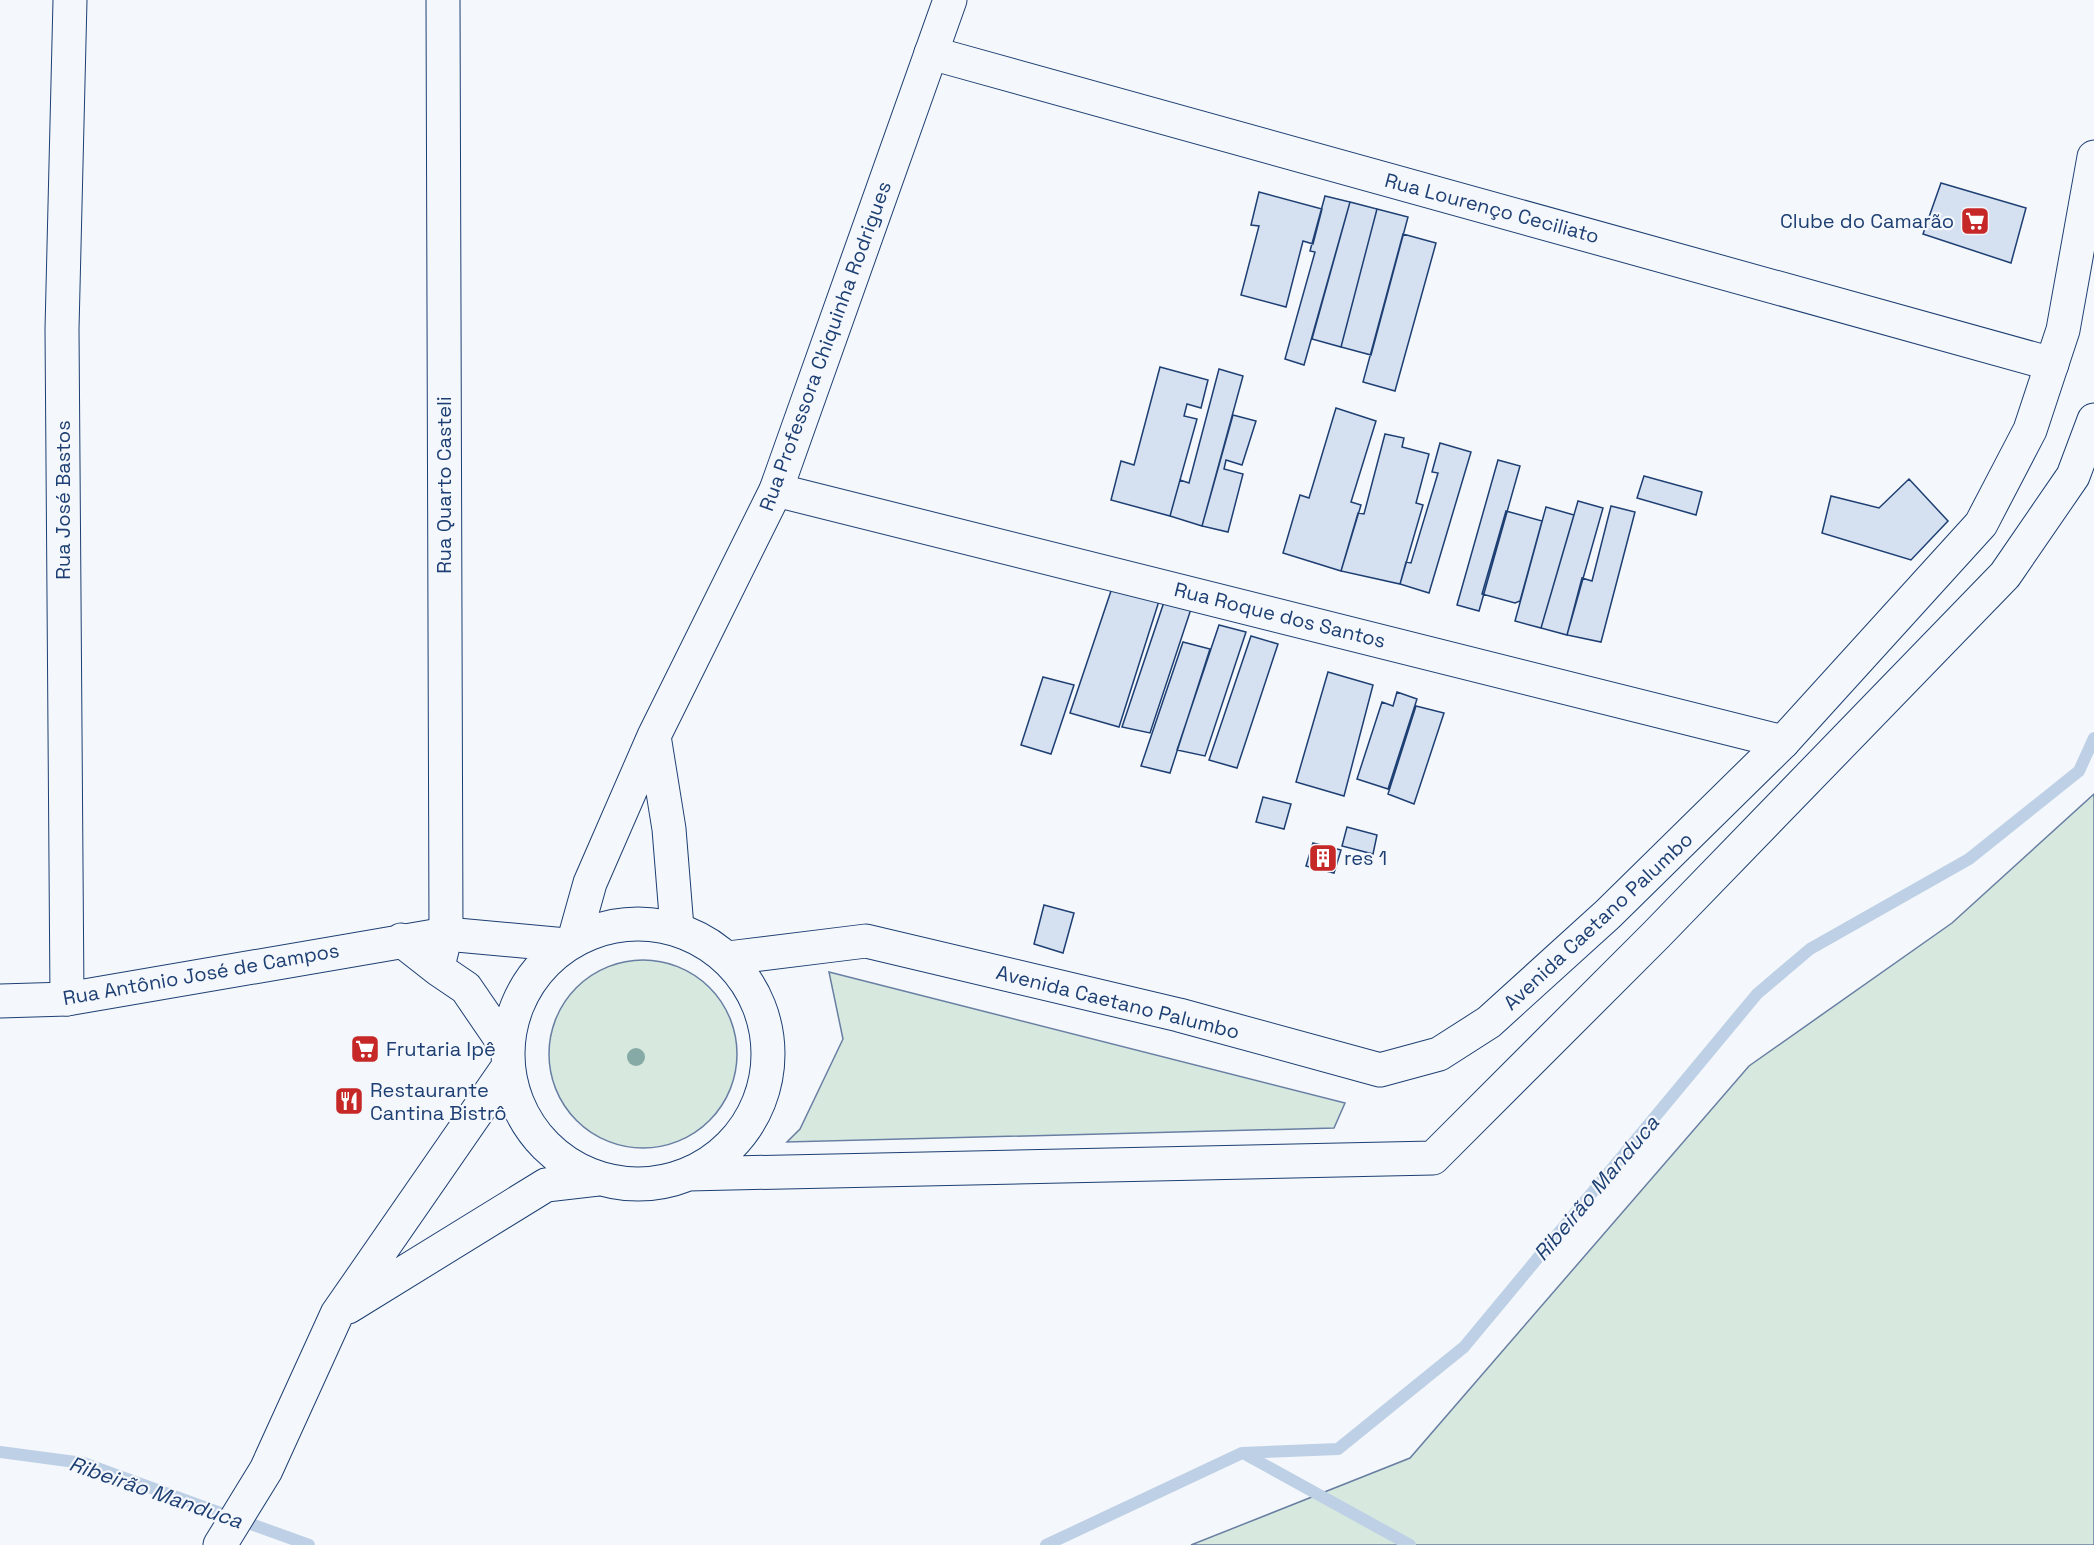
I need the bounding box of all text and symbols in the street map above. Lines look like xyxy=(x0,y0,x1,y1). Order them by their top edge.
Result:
street label: Rua Lourenço Ceciliato xyxy=(1382,167,1602,249)
street label: Rua Professora Chiquinha Rodrigues xyxy=(753,178,897,514)
supermarket icon: Clube do Camarão xyxy=(1959,205,1991,237)
place label: Clube do Camarão xyxy=(1780,208,1954,234)
street label: Rua Quarto Casteli xyxy=(431,396,457,574)
street label: Rua José Bastos xyxy=(50,420,76,580)
street label: Rua Roque dos Santos xyxy=(1172,576,1388,654)
street label: Avenida Caetano Palumbo xyxy=(1498,826,1698,1016)
building icon: res 1 xyxy=(1307,842,1339,874)
place label: res 1 xyxy=(1344,845,1387,871)
street label: Rua Antônio José de Campos xyxy=(61,937,341,1011)
street label: Avenida Caetano Palumbo xyxy=(994,959,1242,1045)
supermarket icon: Frutaria Ipê xyxy=(349,1033,381,1065)
place label: Frutaria Ipê xyxy=(386,1036,496,1062)
place label: Restaurante Cantina Bistrô xyxy=(370,1077,507,1126)
restaurant icon: Restaurante Cantina Bistrô xyxy=(333,1085,365,1117)
water label: Ribeirão Manduca xyxy=(1527,1109,1665,1266)
water label: Ribeirão Manduca xyxy=(66,1450,247,1535)

